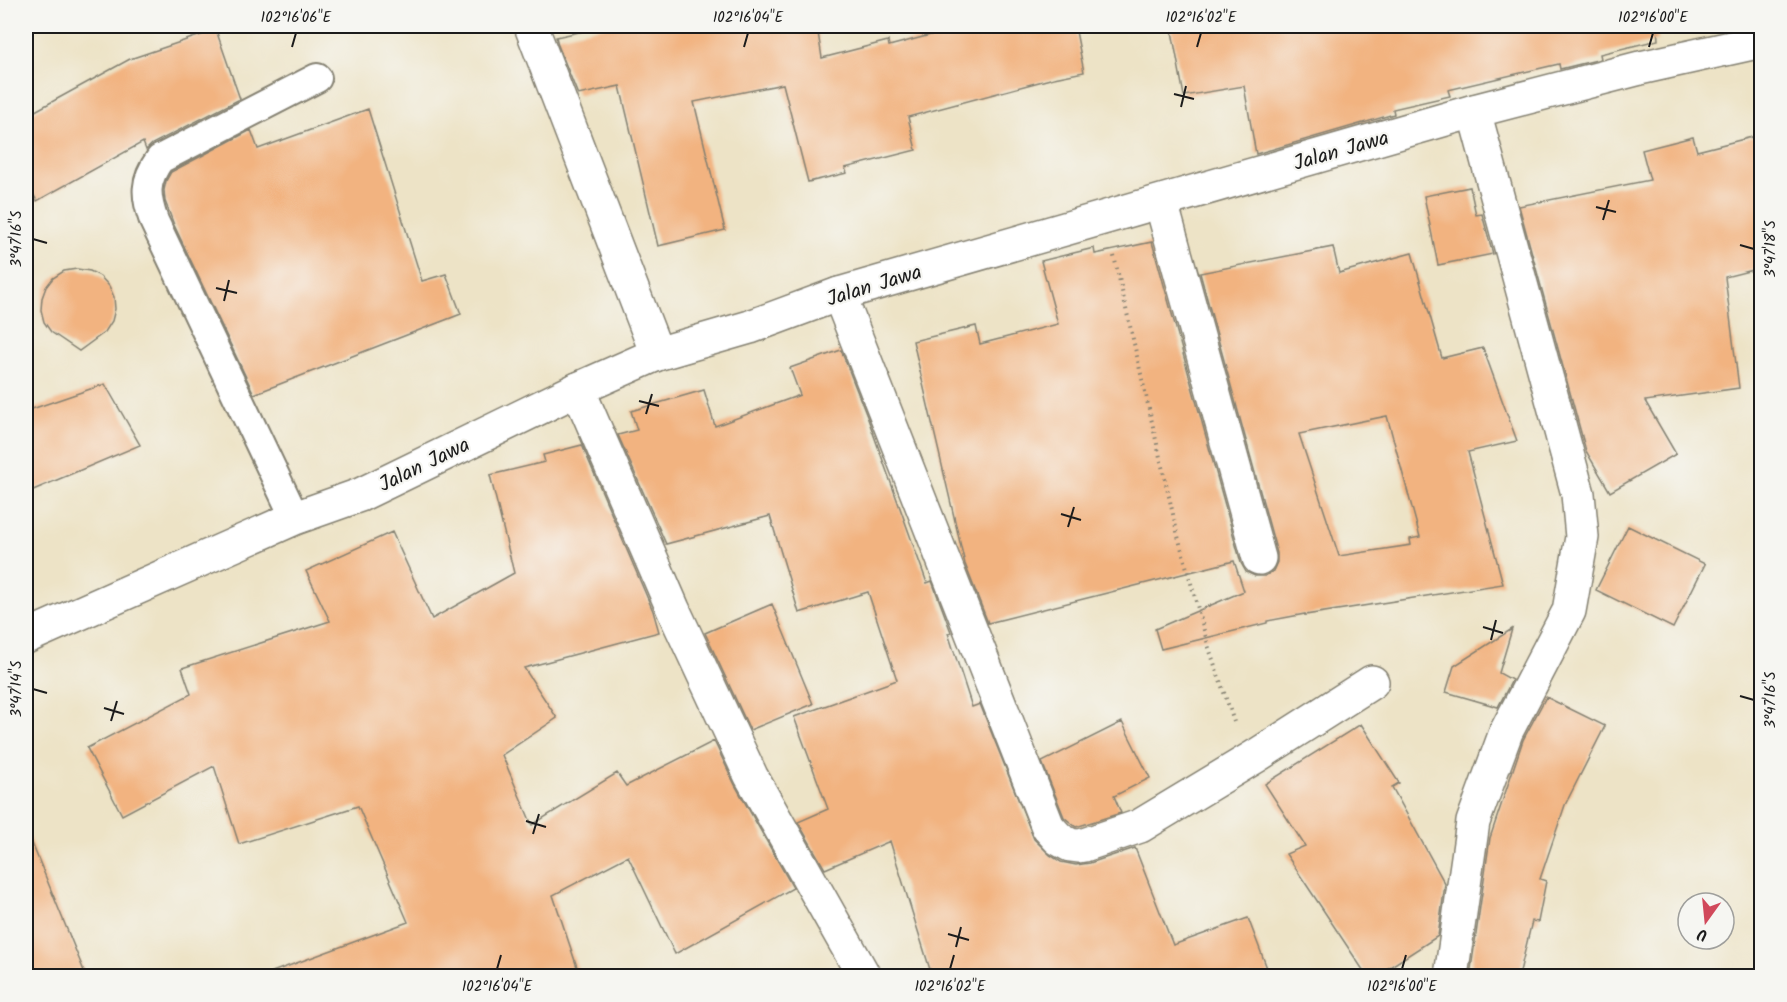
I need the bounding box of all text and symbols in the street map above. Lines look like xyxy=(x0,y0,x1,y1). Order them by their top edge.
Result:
text: 102°16'06"E xyxy=(261,6,333,30)
text: 102°16'04"E xyxy=(713,6,785,30)
text: 102°16'02"E xyxy=(1165,6,1238,30)
text: 102°16'00"E xyxy=(1618,6,1689,30)
street label: Jalan Jawa xyxy=(1290,122,1393,181)
text: 3°47'16"S xyxy=(5,210,29,268)
text: 3°47'18"S xyxy=(1759,220,1783,278)
street label: Jalan Jawa xyxy=(823,256,926,317)
street label: Jalan Jawa xyxy=(373,429,476,502)
text: 3°47'14"S xyxy=(5,661,29,717)
text: 3°47'16"S xyxy=(1759,671,1783,729)
north arrow xyxy=(1676,891,1736,951)
text: U xyxy=(1694,921,1710,947)
text: 102°16'04"E xyxy=(462,975,534,999)
text: 102°16'02"E xyxy=(914,975,987,999)
text: 102°16'00"E xyxy=(1367,975,1438,999)

